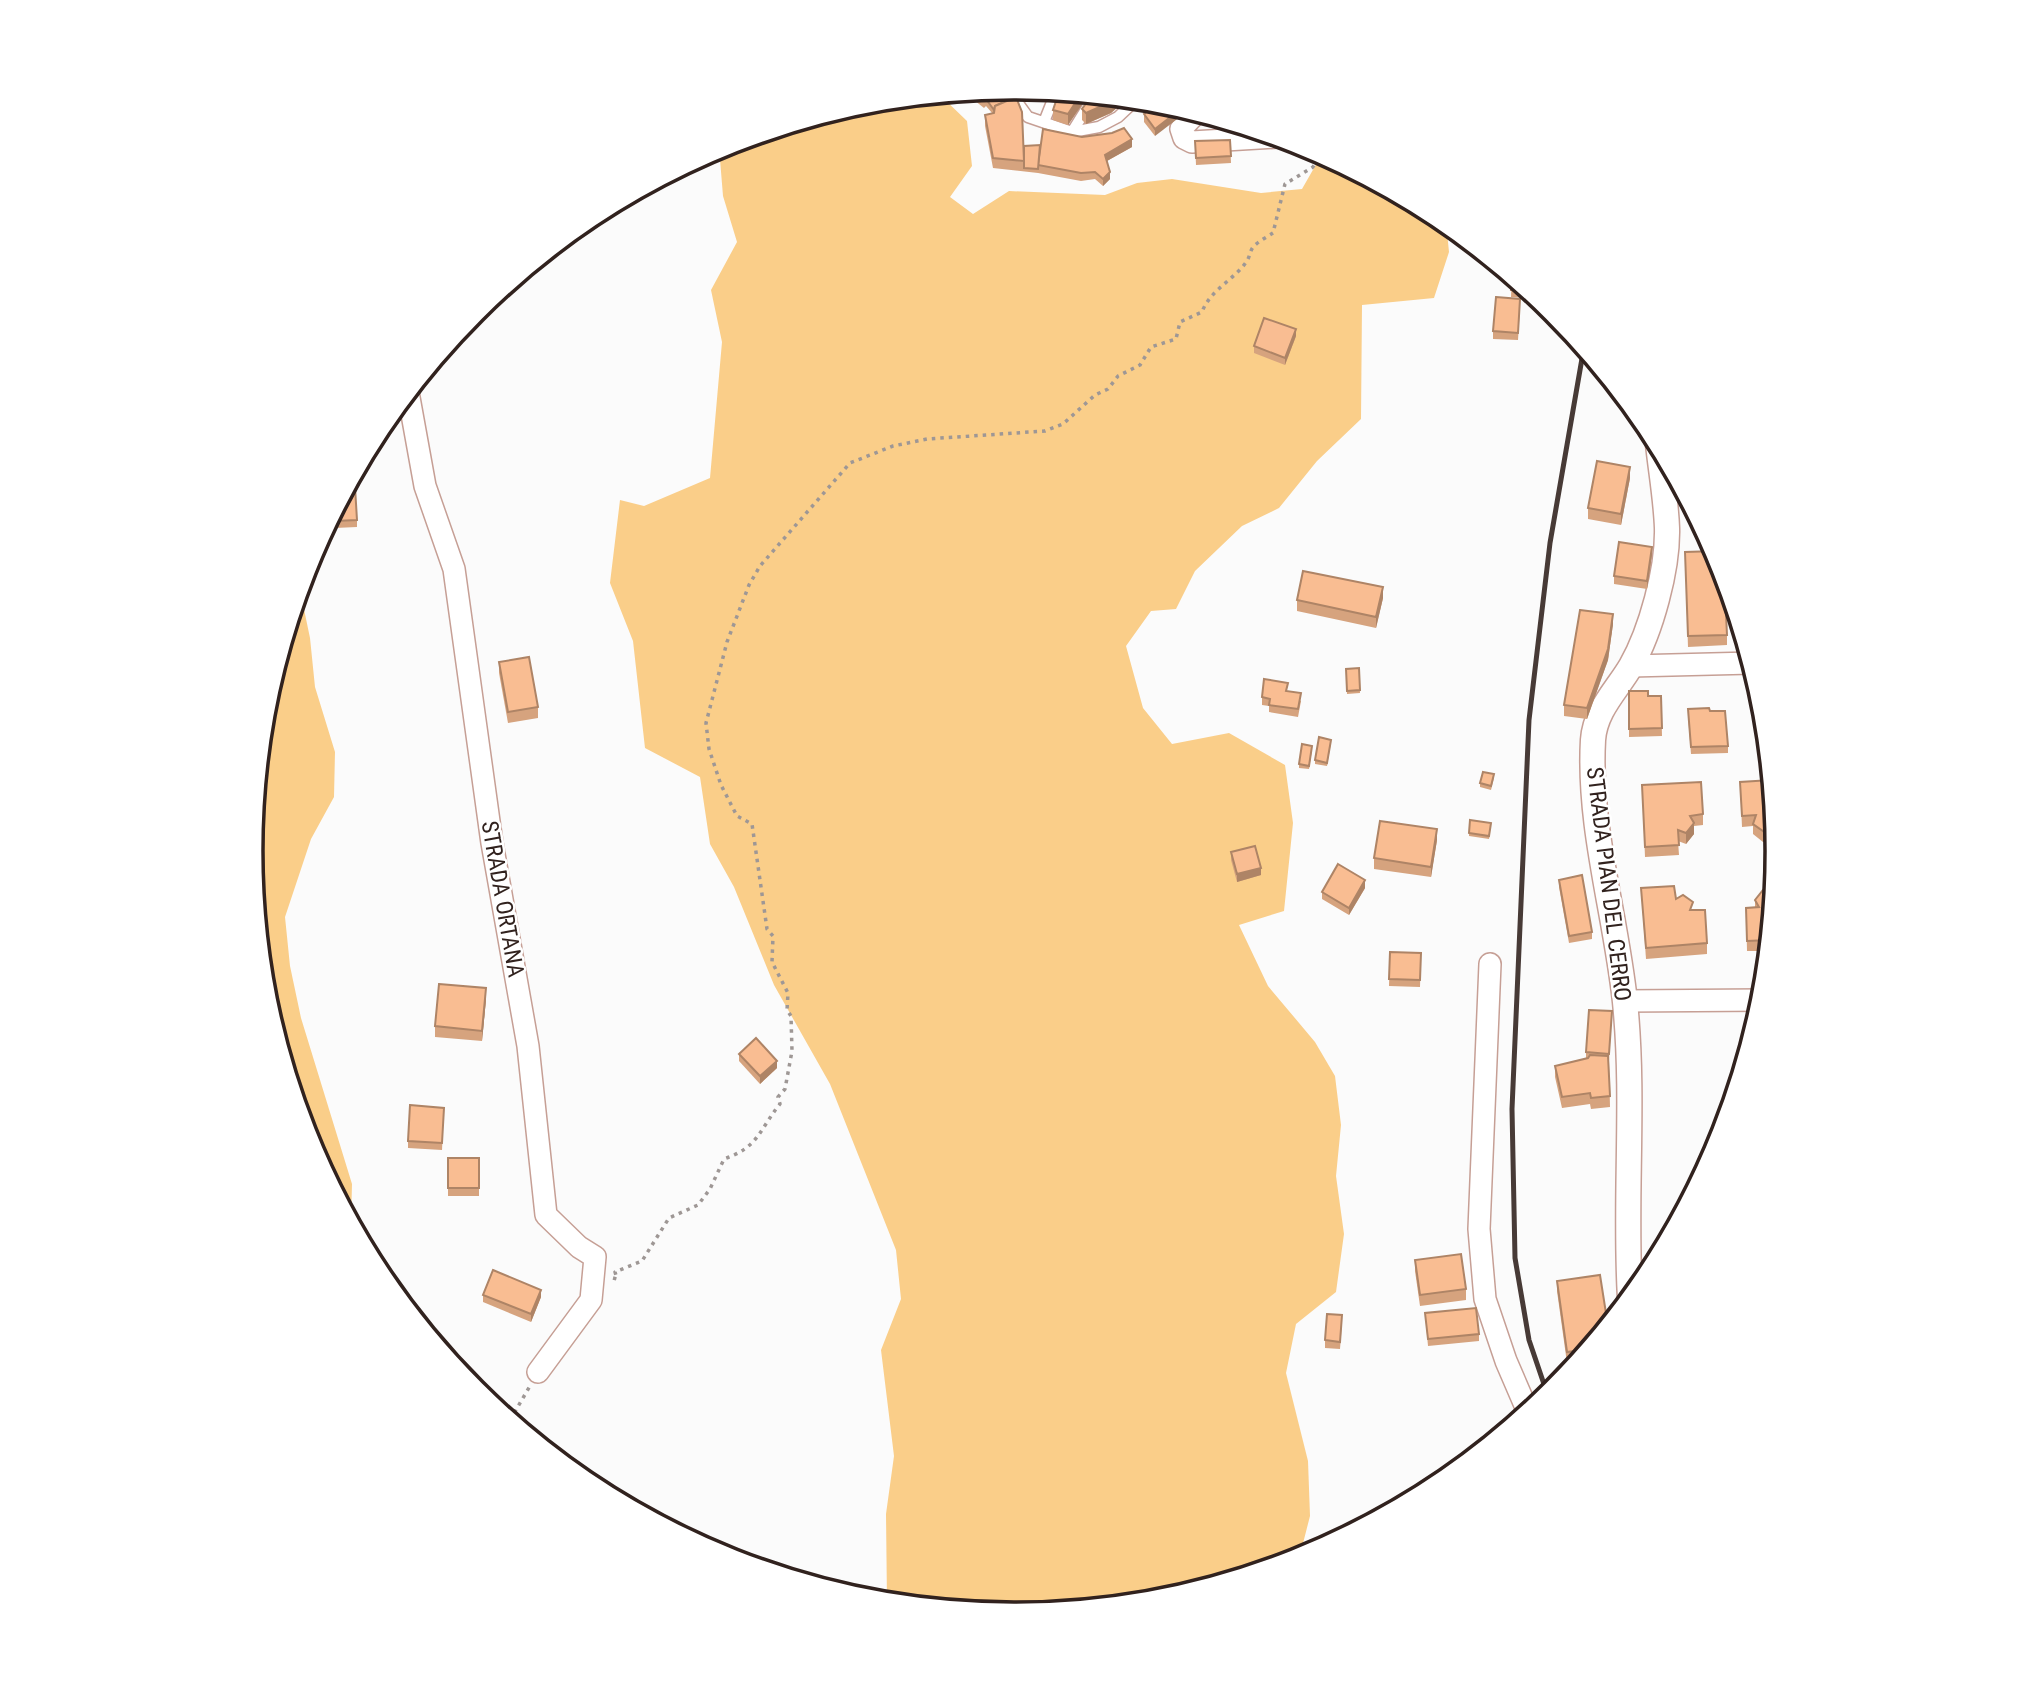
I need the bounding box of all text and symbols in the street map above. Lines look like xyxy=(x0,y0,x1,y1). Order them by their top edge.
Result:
street label: STRADA PIAN DEL CERRO xyxy=(1581,765,1636,1003)
street label: STRADA ORTANA xyxy=(475,819,530,979)

